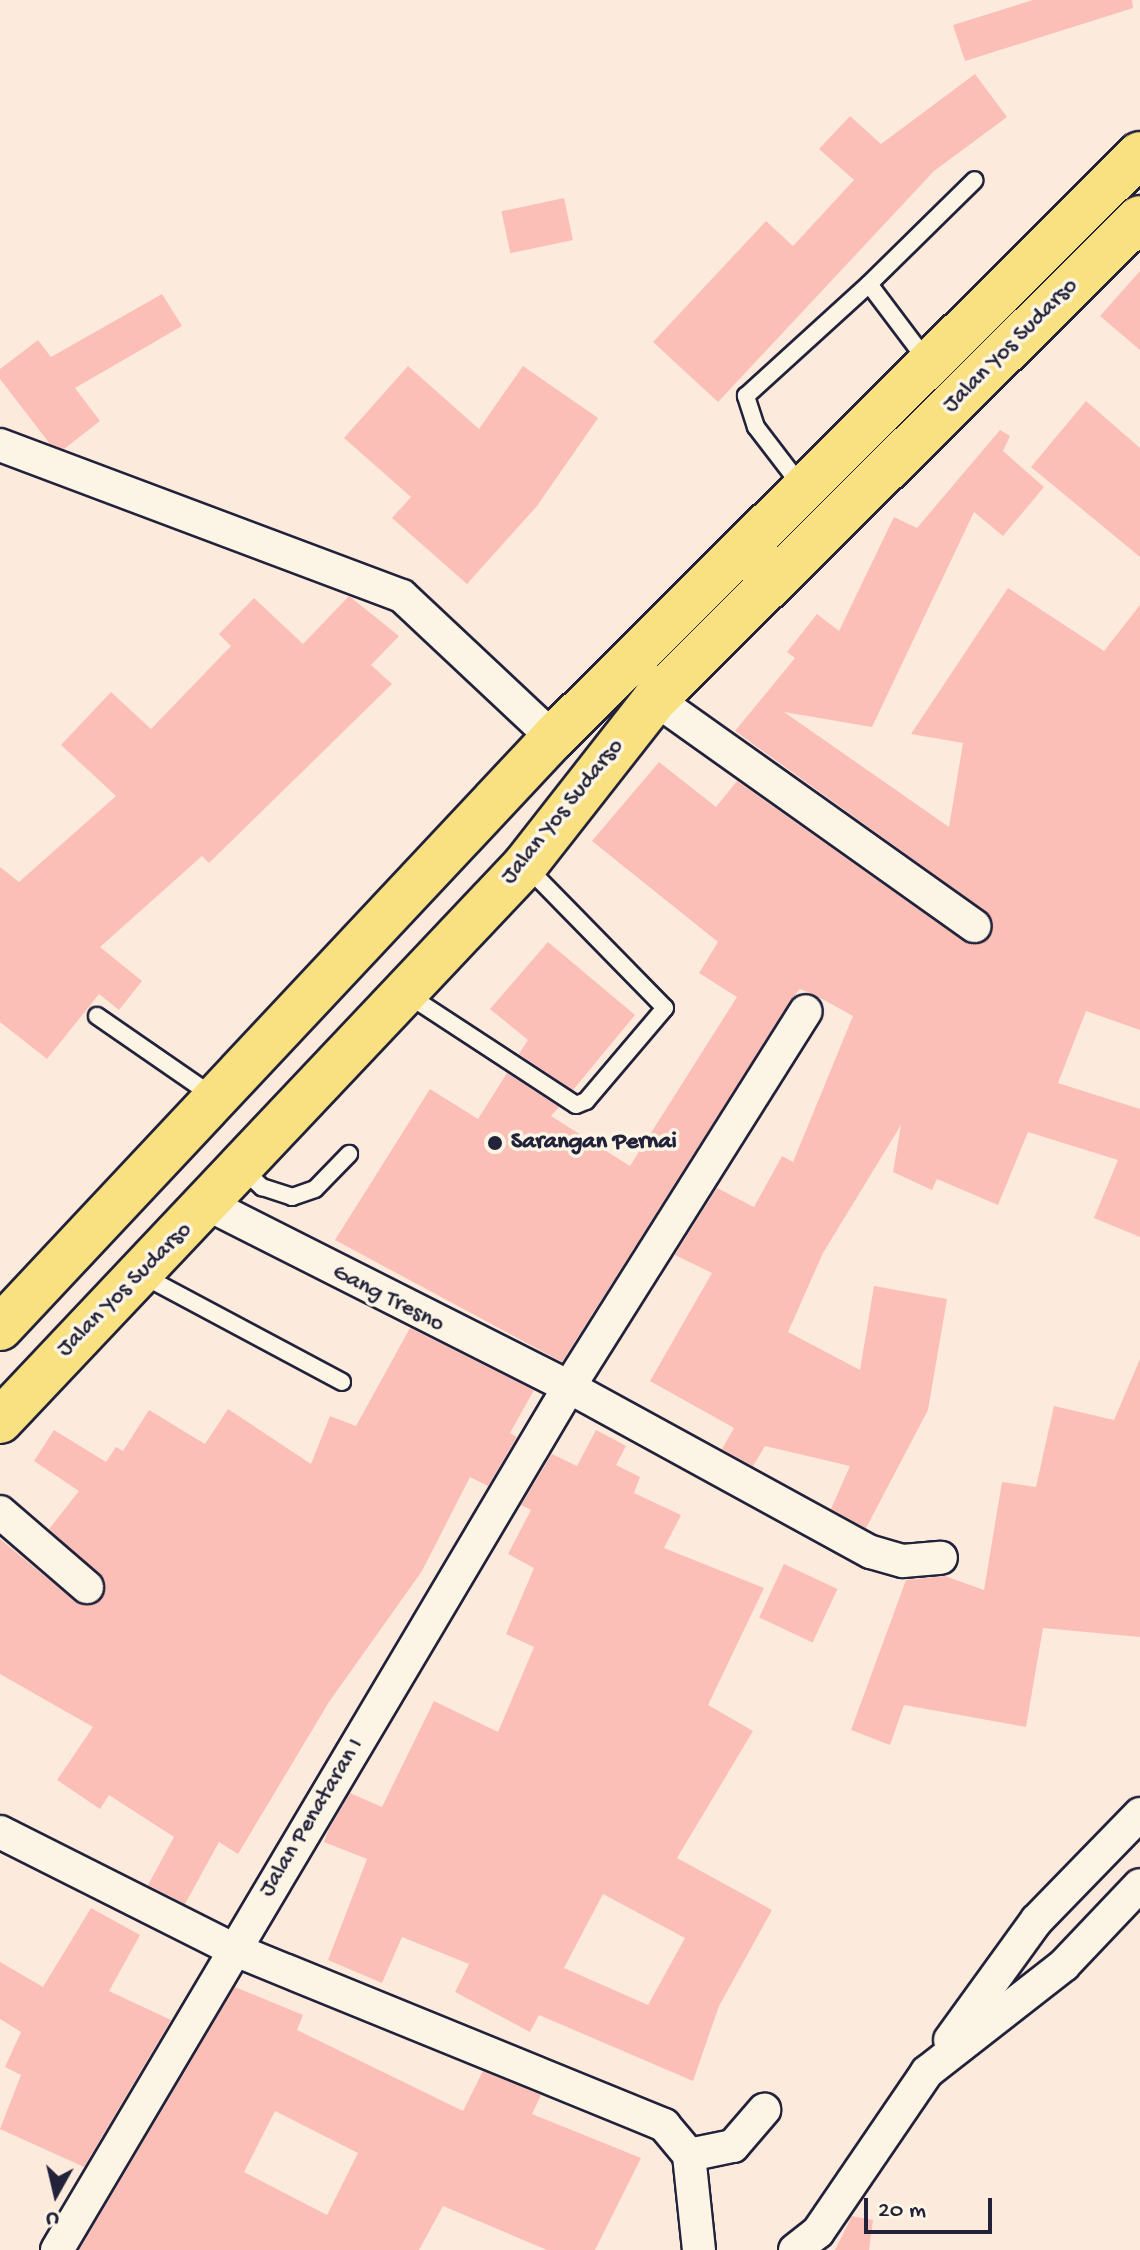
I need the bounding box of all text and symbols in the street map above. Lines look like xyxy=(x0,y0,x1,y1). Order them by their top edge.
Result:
street label: Jalan Yos Sudarso xyxy=(937,272,1085,420)
street label: Jalan Yos Sudarso xyxy=(495,733,631,891)
place label: Sarangan Pernai xyxy=(511,1129,677,1157)
marker: Sarangan Pernai xyxy=(486,1134,504,1152)
street label: Jalan Yos Sudarso xyxy=(51,1216,199,1364)
street label: Gang Tresno xyxy=(327,1258,449,1340)
street label: Jalan Penataran I xyxy=(253,1733,371,1903)
north arrow xyxy=(16,2154,96,2234)
scale bar xyxy=(868,2182,996,2232)
text: 20 m xyxy=(878,2197,926,2226)
text: U xyxy=(45,2204,61,2232)

